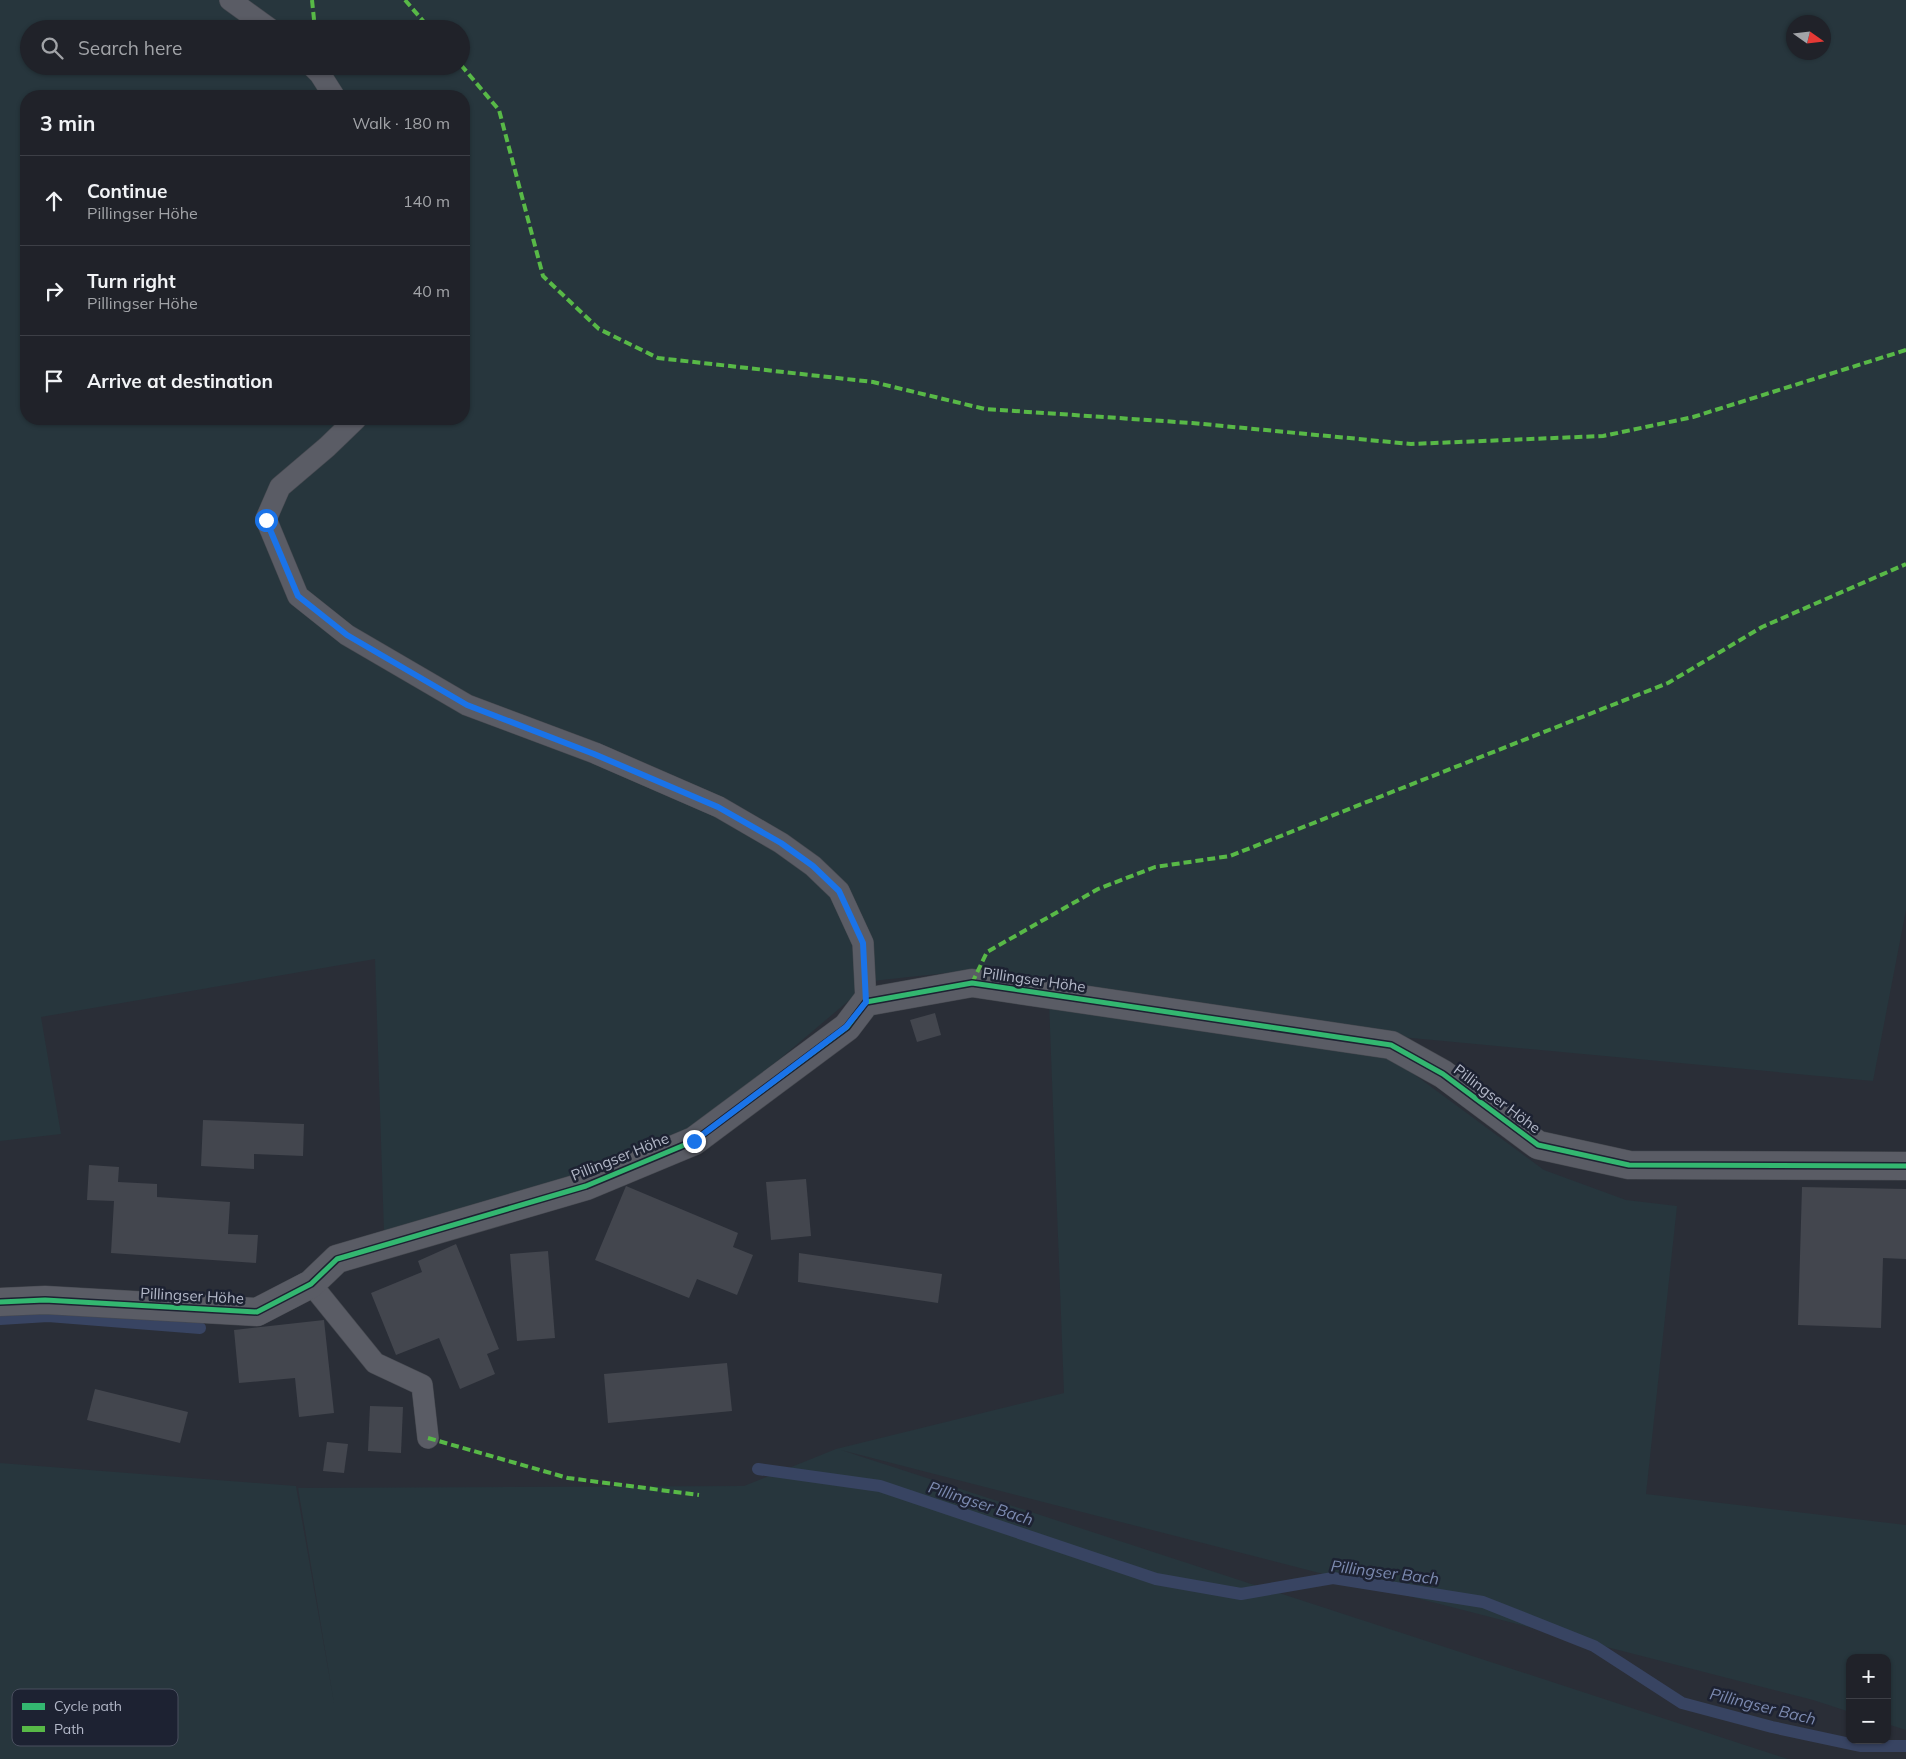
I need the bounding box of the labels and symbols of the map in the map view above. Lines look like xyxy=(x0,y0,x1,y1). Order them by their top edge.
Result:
north arrow xyxy=(1786,15,1831,60)
route start xyxy=(255,509,278,532)
street label: Pillingser Höhe xyxy=(981,963,1087,996)
street label: Pillingser Höhe xyxy=(1450,1060,1544,1137)
street label: Pillingser Höhe xyxy=(568,1128,672,1185)
route end xyxy=(683,1130,706,1153)
street label: Pillingser Höhe xyxy=(140,1283,244,1308)
water label: Pillingser Bach xyxy=(926,1477,1036,1529)
water label: Pillingser Bach xyxy=(1330,1555,1440,1589)
water label: Pillingser Bach xyxy=(1708,1683,1818,1729)
legend xyxy=(12,1689,178,1746)
text: Cycle path xyxy=(54,1697,122,1715)
text: Path xyxy=(54,1720,84,1738)

